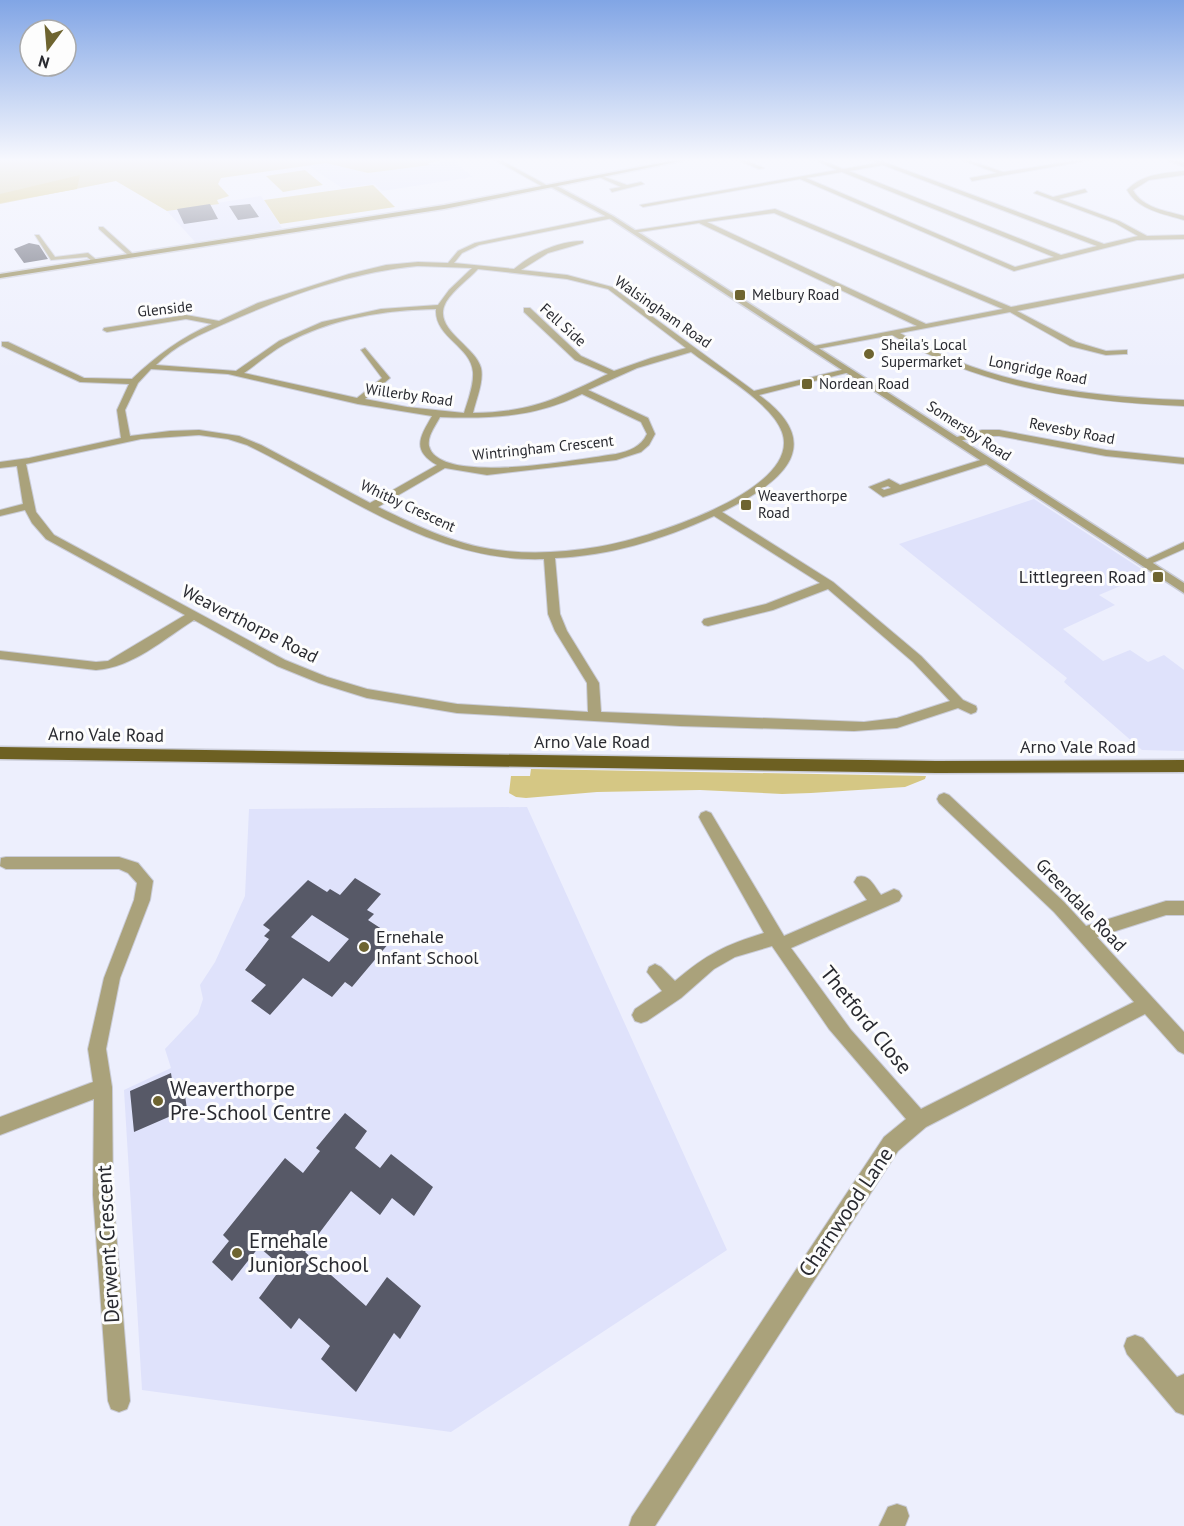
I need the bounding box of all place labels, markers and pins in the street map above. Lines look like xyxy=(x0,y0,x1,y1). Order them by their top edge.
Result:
place label: Melbury Road xyxy=(752,285,839,304)
marker: Melbury Road xyxy=(733,288,747,302)
place label: Sheila's Local Supermarket xyxy=(881,335,967,371)
marker: Sheila's Local Supermarket xyxy=(862,347,876,361)
place label: Nordean Road xyxy=(819,374,909,393)
marker: Nordean Road xyxy=(800,377,814,391)
place label: Weaverthorpe Road xyxy=(758,486,847,522)
marker: Weaverthorpe Road xyxy=(739,498,753,512)
place label: Littlegreen Road xyxy=(1019,565,1146,588)
marker: Littlegreen Road xyxy=(1151,570,1165,584)
place label: Ernehale Infant School xyxy=(376,925,479,969)
marker: Ernehale Infant School xyxy=(357,940,371,954)
place label: Weaverthorpe Pre-School Centre xyxy=(170,1075,331,1126)
marker: Weaverthorpe Pre-School Centre xyxy=(151,1094,165,1108)
place label: Ernehale Junior School xyxy=(248,1227,368,1278)
marker: Ernehale Junior School xyxy=(230,1246,244,1260)

